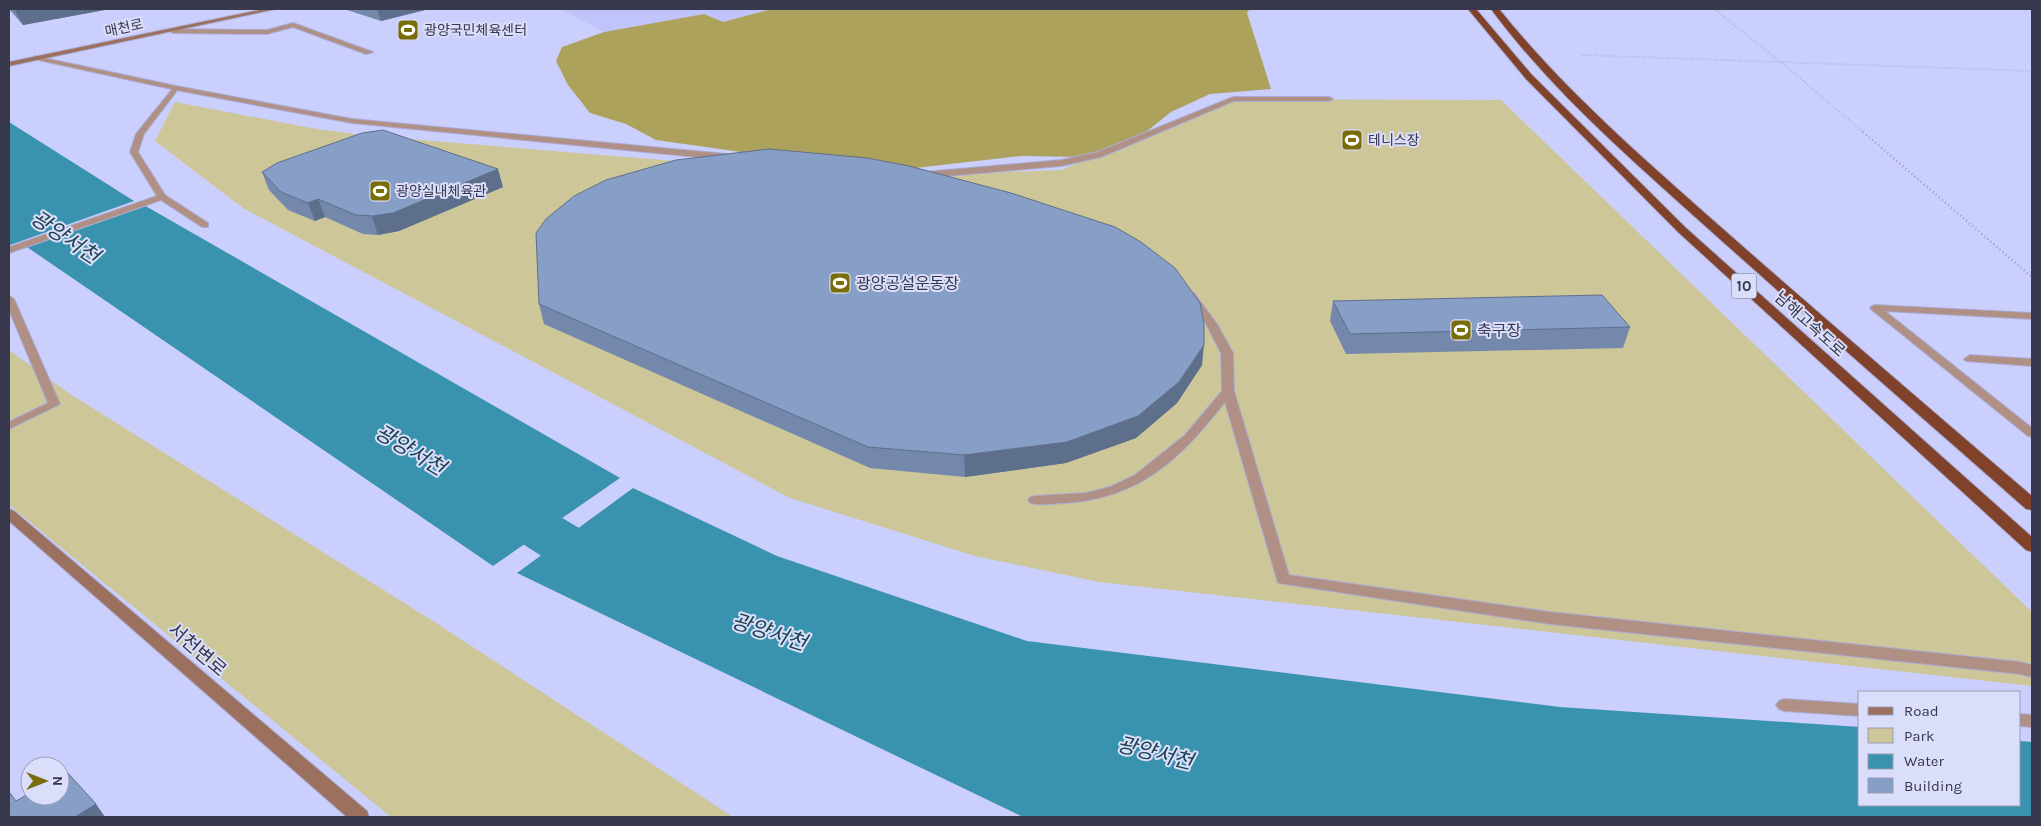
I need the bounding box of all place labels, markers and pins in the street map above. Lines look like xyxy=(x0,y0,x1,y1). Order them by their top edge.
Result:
sports icon: 광양국민체육센터 xyxy=(396,18,420,42)
place label: 광양국민체육센터 xyxy=(424,22,527,39)
sports icon: 테니스장 xyxy=(1340,128,1364,152)
place label: 테니스장 xyxy=(1368,132,1420,149)
sports icon: 광양실내체육관 xyxy=(368,179,392,203)
place label: 광양실내체육관 xyxy=(396,183,486,200)
sports icon: 광양공설운동장 xyxy=(828,271,852,295)
place label: 광양공설운동장 xyxy=(856,274,959,293)
sports icon: 축구장 xyxy=(1449,318,1473,342)
place label: 축구장 xyxy=(1477,321,1521,340)

